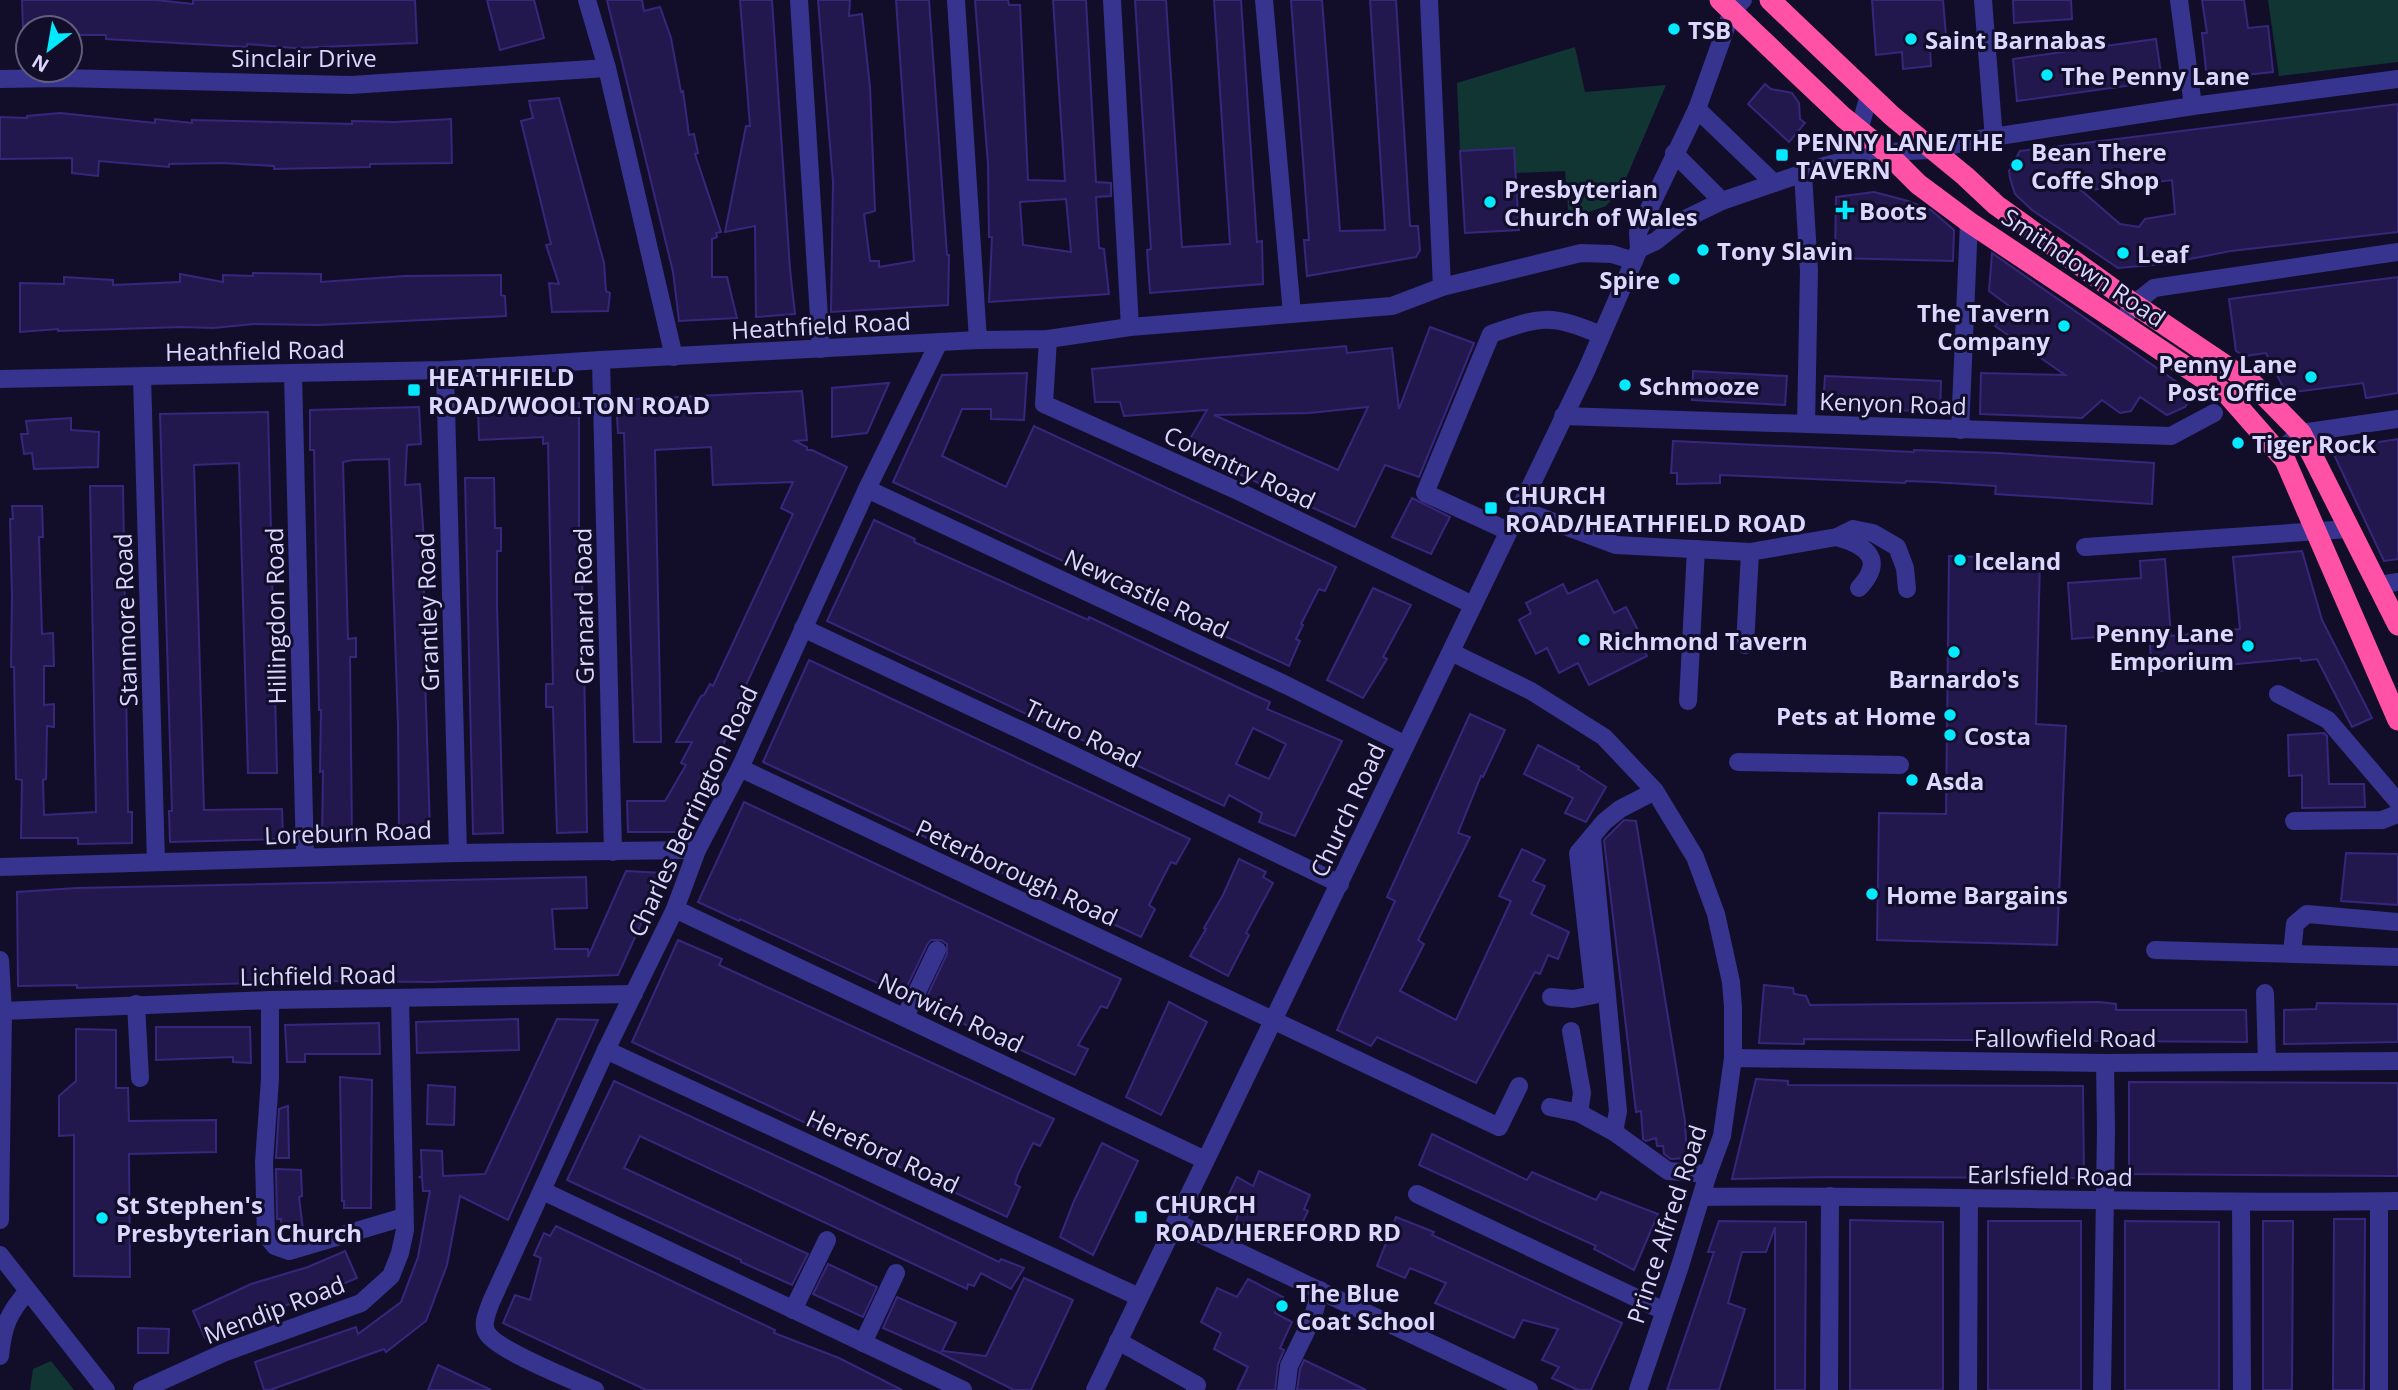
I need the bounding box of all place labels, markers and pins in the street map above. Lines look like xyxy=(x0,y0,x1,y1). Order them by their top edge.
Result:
place label: TSB xyxy=(1688,13,1731,46)
marker: TSB xyxy=(1666,21,1682,37)
place label: Saint Barnabas xyxy=(1925,23,2106,56)
marker: Saint Barnabas xyxy=(1903,31,1919,47)
place label: The Penny Lane xyxy=(2061,59,2250,92)
marker: The Penny Lane xyxy=(2039,67,2055,83)
place label: PENNY LANE/THE TAVERN xyxy=(1796,125,2003,186)
place label: Bean There Coffe Shop xyxy=(2031,135,2167,196)
marker: PENNY LANE/THE TAVERN xyxy=(1774,147,1790,163)
marker: Bean There Coffe Shop xyxy=(2009,157,2025,173)
place label: Presbyterian Church of Wales xyxy=(1504,172,1698,233)
marker: Presbyterian Church of Wales xyxy=(1482,194,1498,210)
place label: Boots xyxy=(1859,194,1927,227)
marker: Boots xyxy=(1837,202,1853,218)
place label: Tony Slavin xyxy=(1717,234,1853,267)
place label: Leaf xyxy=(2137,237,2190,270)
marker: Tony Slavin xyxy=(1695,242,1711,258)
marker: Leaf xyxy=(2115,245,2131,261)
place label: Spire xyxy=(1599,263,1660,296)
marker: Spire xyxy=(1666,271,1682,287)
place label: The Tavern Company xyxy=(1917,296,2050,357)
marker: The Tavern Company xyxy=(2056,318,2072,334)
place label: Penny Lane Post Office xyxy=(2158,347,2297,408)
place label: HEATHFIELD ROAD/WOOLTON ROAD xyxy=(428,360,710,421)
place label: Schmooze xyxy=(1639,369,1760,402)
marker: Penny Lane Post Office xyxy=(2303,369,2319,385)
marker: Schmooze xyxy=(1617,377,1633,393)
marker: HEATHFIELD ROAD/WOOLTON ROAD xyxy=(406,382,422,398)
place label: Tiger Rock xyxy=(2252,427,2376,460)
marker: Tiger Rock xyxy=(2230,435,2246,451)
place label: CHURCH ROAD/HEATHFIELD ROAD xyxy=(1505,478,1806,539)
marker: CHURCH ROAD/HEATHFIELD ROAD xyxy=(1483,500,1499,516)
place label: Iceland xyxy=(1974,544,2061,577)
marker: Iceland xyxy=(1952,552,1968,568)
place label: Penny Lane Emporium xyxy=(2095,616,2234,677)
place label: Richmond Tavern xyxy=(1598,624,1808,657)
marker: Richmond Tavern xyxy=(1576,632,1592,648)
marker: Penny Lane Emporium xyxy=(2240,638,2256,654)
marker: Barnardo's xyxy=(1946,644,1962,660)
place label: Barnardo's xyxy=(1888,662,2020,695)
place label: Pets at Home xyxy=(1776,699,1936,732)
marker: Pets at Home xyxy=(1942,707,1958,723)
place label: Costa xyxy=(1964,719,2031,752)
marker: Costa xyxy=(1942,727,1958,743)
place label: Asda xyxy=(1926,764,1984,797)
marker: Asda xyxy=(1904,772,1920,788)
place label: Home Bargains xyxy=(1886,878,2068,911)
marker: Home Bargains xyxy=(1864,886,1880,902)
place label: CHURCH ROAD/HEREFORD RD xyxy=(1155,1187,1401,1248)
place label: St Stephen's Presbyterian Church xyxy=(116,1188,362,1249)
marker: CHURCH ROAD/HEREFORD RD xyxy=(1133,1209,1149,1225)
marker: St Stephen's Presbyterian Church xyxy=(94,1210,110,1226)
place label: The Blue Coat School xyxy=(1296,1276,1436,1337)
marker: The Blue Coat School xyxy=(1274,1298,1290,1314)

